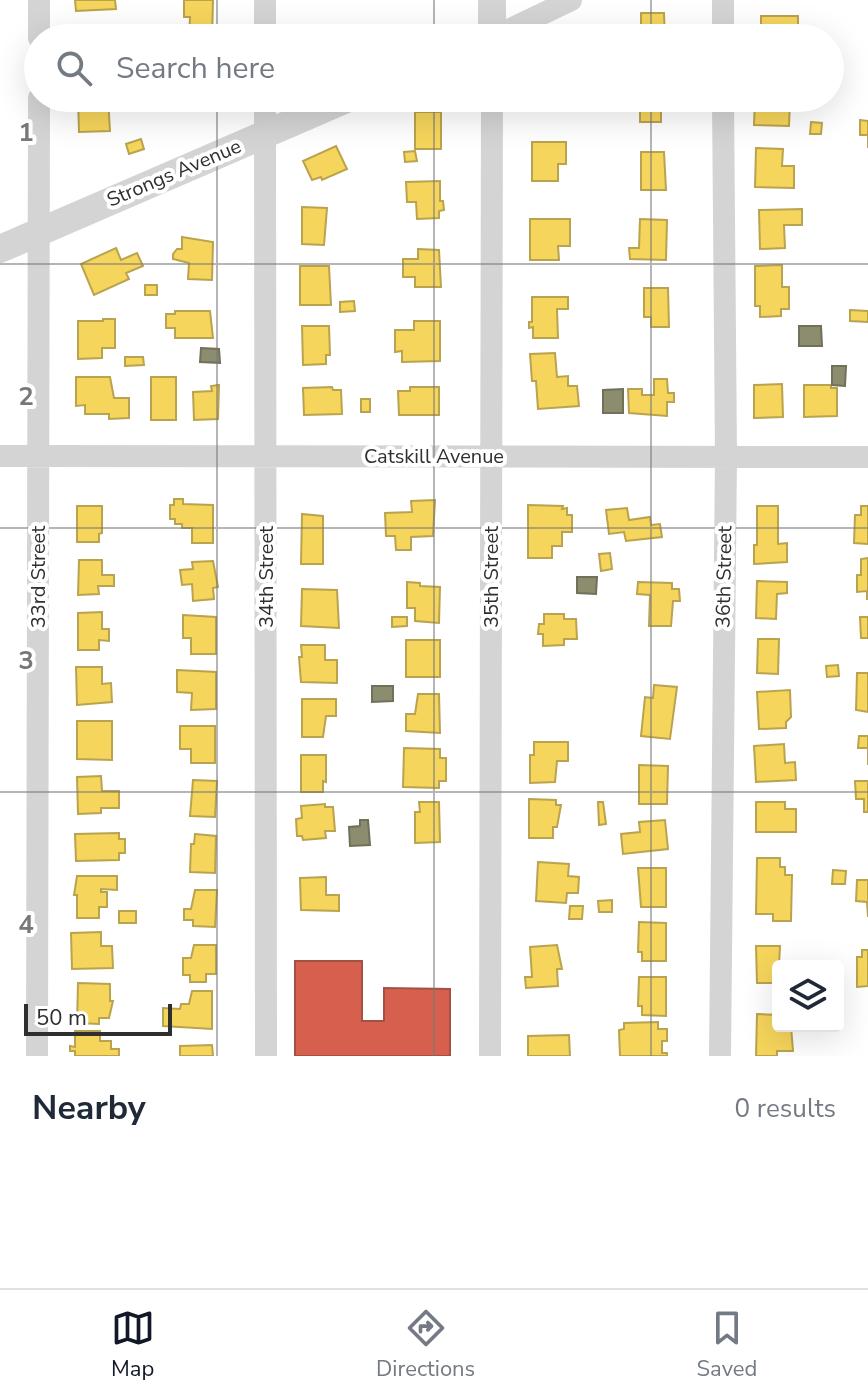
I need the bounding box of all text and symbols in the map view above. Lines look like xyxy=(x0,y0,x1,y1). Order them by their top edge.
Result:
search box xyxy=(24,24,844,112)
icon: search xyxy=(52,46,96,90)
text: Search here xyxy=(116,48,275,89)
text: 1 xyxy=(18,115,34,150)
street label: Strongs Avenue xyxy=(103,133,245,213)
text: 2 xyxy=(18,379,34,414)
street label: Catskill Avenue xyxy=(364,443,504,470)
street label: 33rd Street xyxy=(25,525,52,628)
street label: 34th Street xyxy=(253,525,280,628)
street label: 35th Street xyxy=(478,525,505,628)
street label: 36th Street xyxy=(710,525,738,628)
text: 3 xyxy=(18,643,34,678)
text: 4 xyxy=(18,907,34,942)
map controls xyxy=(772,960,844,1032)
button: layers xyxy=(772,960,844,1032)
scale bar xyxy=(24,1000,172,1036)
text: 50 m xyxy=(36,1003,87,1033)
text: Nearby xyxy=(32,1085,146,1131)
text: 0 results xyxy=(735,1091,836,1126)
tab: Map xyxy=(111,1306,155,1384)
tab: Directions xyxy=(376,1306,475,1384)
tab: Saved xyxy=(697,1306,757,1384)

